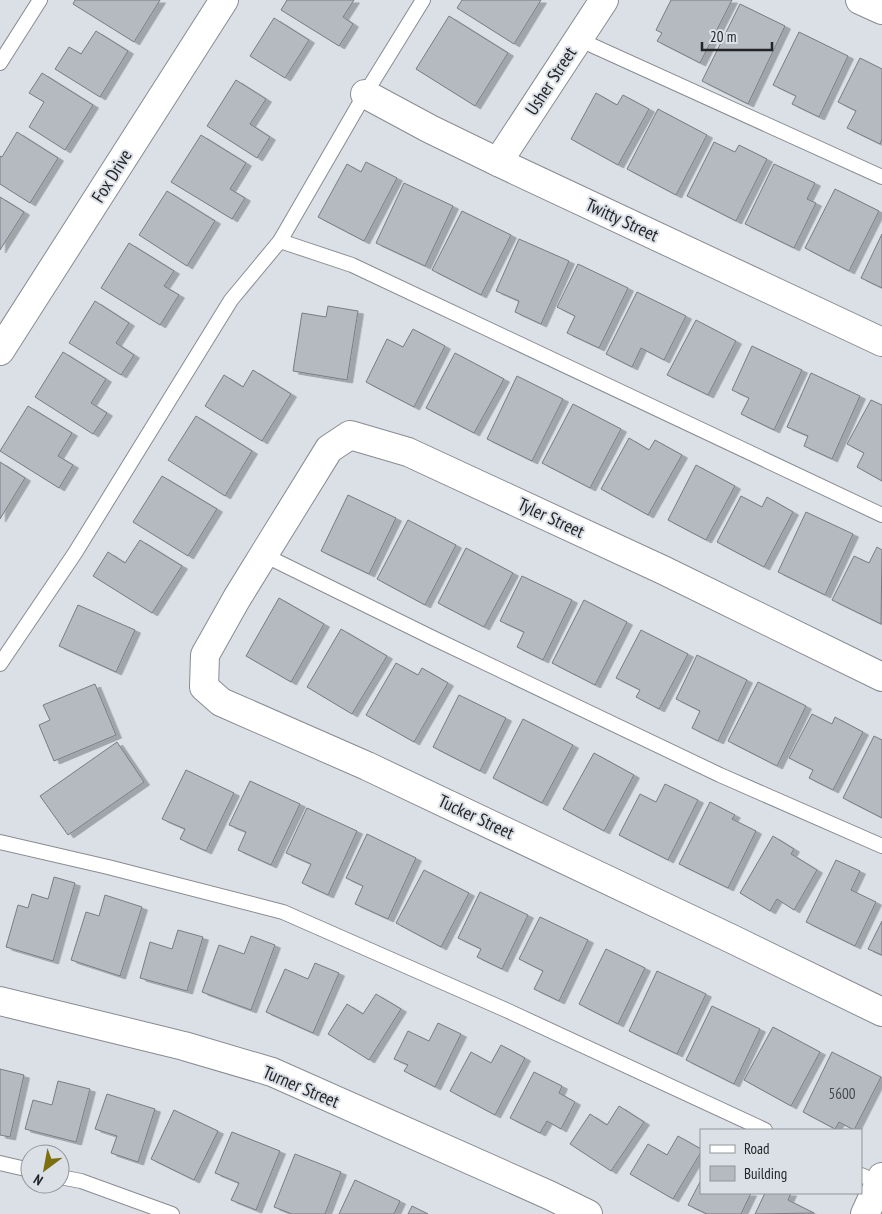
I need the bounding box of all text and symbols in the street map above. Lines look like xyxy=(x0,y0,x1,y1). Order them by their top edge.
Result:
scale bar xyxy=(702,20,772,52)
text: 20 m xyxy=(710,27,736,46)
street label: Usher Street xyxy=(520,42,581,119)
street label: Fox Drive xyxy=(86,145,137,207)
street label: Twitty Street xyxy=(582,193,662,246)
street label: Tyler Street xyxy=(514,492,588,543)
street label: Tucker Street xyxy=(435,789,518,844)
street label: Turner Street xyxy=(260,1060,343,1113)
house number: 5600 xyxy=(828,1084,856,1103)
legend xyxy=(700,1129,862,1194)
text: Road xyxy=(744,1139,770,1158)
north arrow xyxy=(20,1144,70,1194)
text: Building xyxy=(744,1164,787,1183)
text: N xyxy=(30,1170,46,1190)

